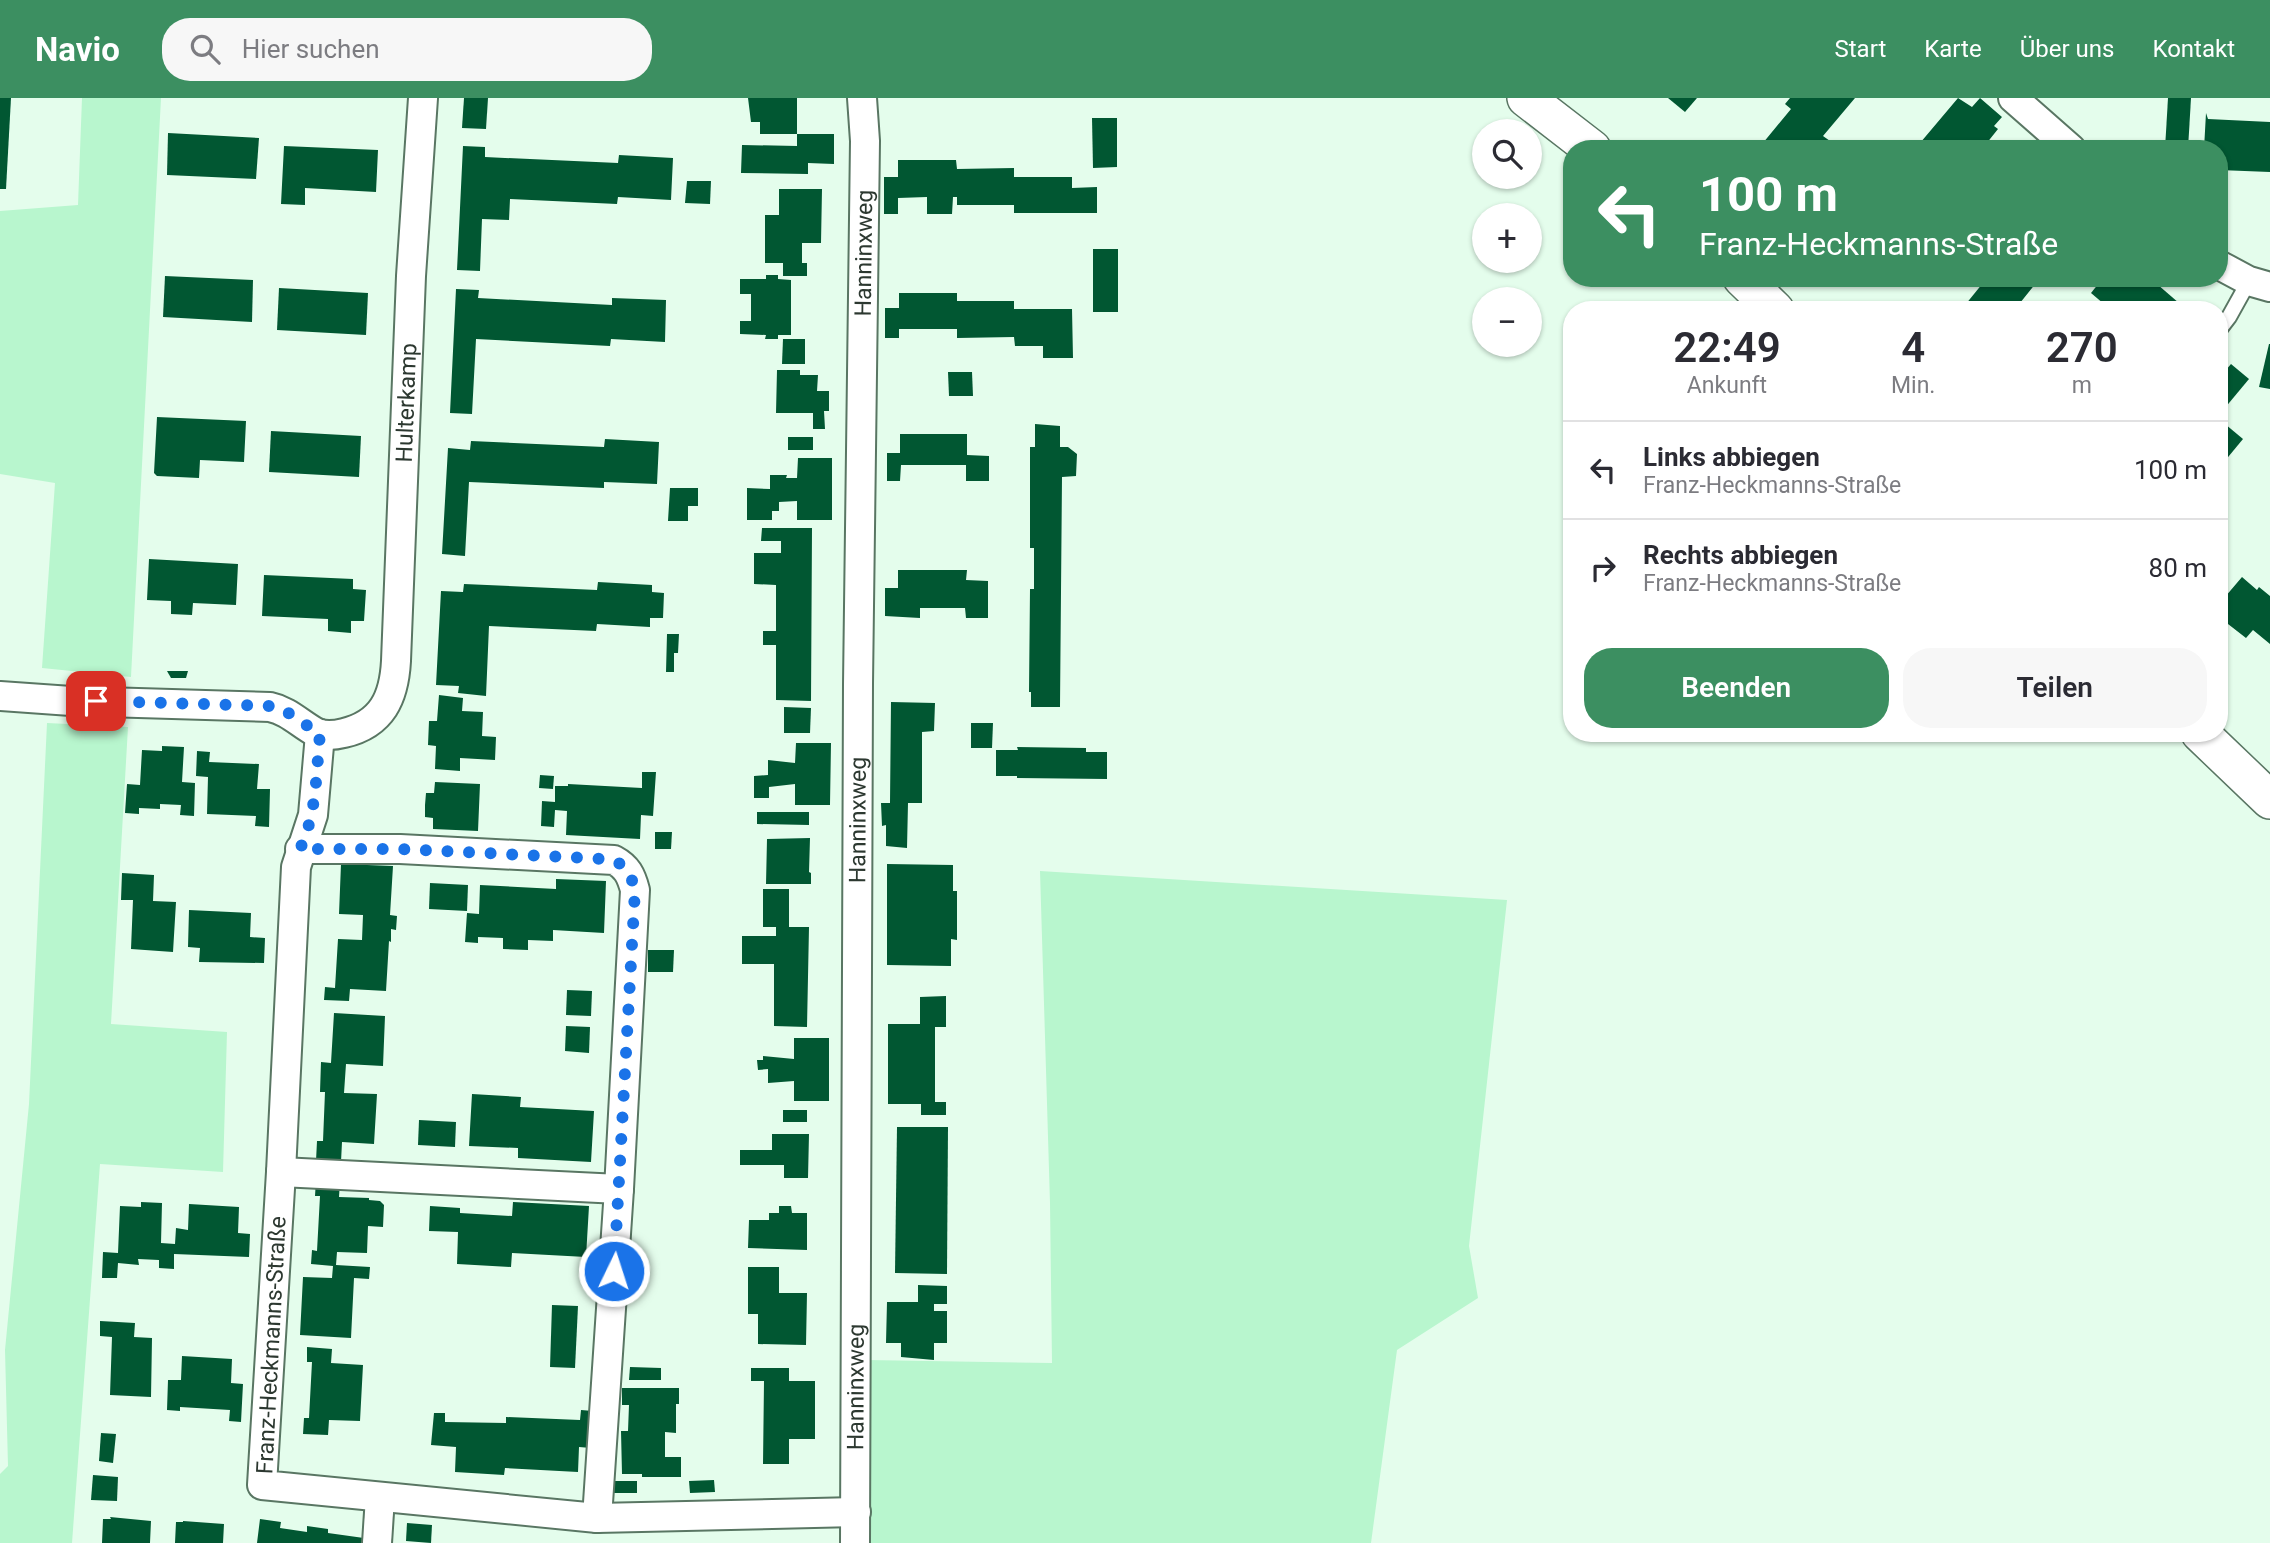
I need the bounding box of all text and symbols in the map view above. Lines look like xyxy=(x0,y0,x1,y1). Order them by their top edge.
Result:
search box xyxy=(162,18,652,81)
text: Navio xyxy=(35,30,120,69)
icon: search xyxy=(186,30,224,68)
text: Hier suchen xyxy=(242,34,380,64)
text: Start xyxy=(1835,35,1886,63)
text: Karte xyxy=(1924,35,1982,63)
text: Über uns xyxy=(2020,35,2114,63)
text: Kontakt xyxy=(2152,35,2235,63)
map controls xyxy=(1472,119,1542,357)
button: search xyxy=(1472,119,1542,189)
text: 100 m xyxy=(1699,166,1838,223)
icon: left xyxy=(1584,168,1675,259)
street label: Hanninxweg xyxy=(850,190,878,316)
button: + xyxy=(1472,203,1542,273)
text: Franz-Heckmanns-Straße xyxy=(1699,225,2058,263)
button: − xyxy=(1472,287,1542,357)
text: 22:49 xyxy=(1673,323,1781,372)
text: 4 xyxy=(1901,323,1925,372)
text: 270 xyxy=(2046,323,2118,372)
street label: Hulterkamp xyxy=(391,342,422,463)
text: Ankunft xyxy=(1687,372,1767,399)
text: Min. xyxy=(1891,372,1935,399)
text: m xyxy=(2072,372,2092,399)
text: Links abbiegen xyxy=(1643,442,1820,472)
icon: left xyxy=(1584,451,1622,489)
text: 100 m xyxy=(2134,455,2207,485)
text: Franz-Heckmanns-Straße xyxy=(1643,472,1901,499)
text: Rechts abbiegen xyxy=(1643,540,1838,570)
icon: right xyxy=(1584,549,1622,587)
text: 80 m xyxy=(2149,553,2207,583)
text: Franz-Heckmanns-Straße xyxy=(1643,570,1901,597)
button: Beenden xyxy=(1584,648,1889,728)
button: Teilen xyxy=(1903,648,2207,728)
pin xyxy=(66,671,126,731)
icon: arrive xyxy=(77,682,115,720)
street label: Hanninxweg xyxy=(844,757,872,883)
street label: Franz-Heckmanns-Straße xyxy=(251,1215,292,1475)
position arrow xyxy=(577,1234,651,1308)
street label: Hanninxweg xyxy=(842,1324,870,1450)

